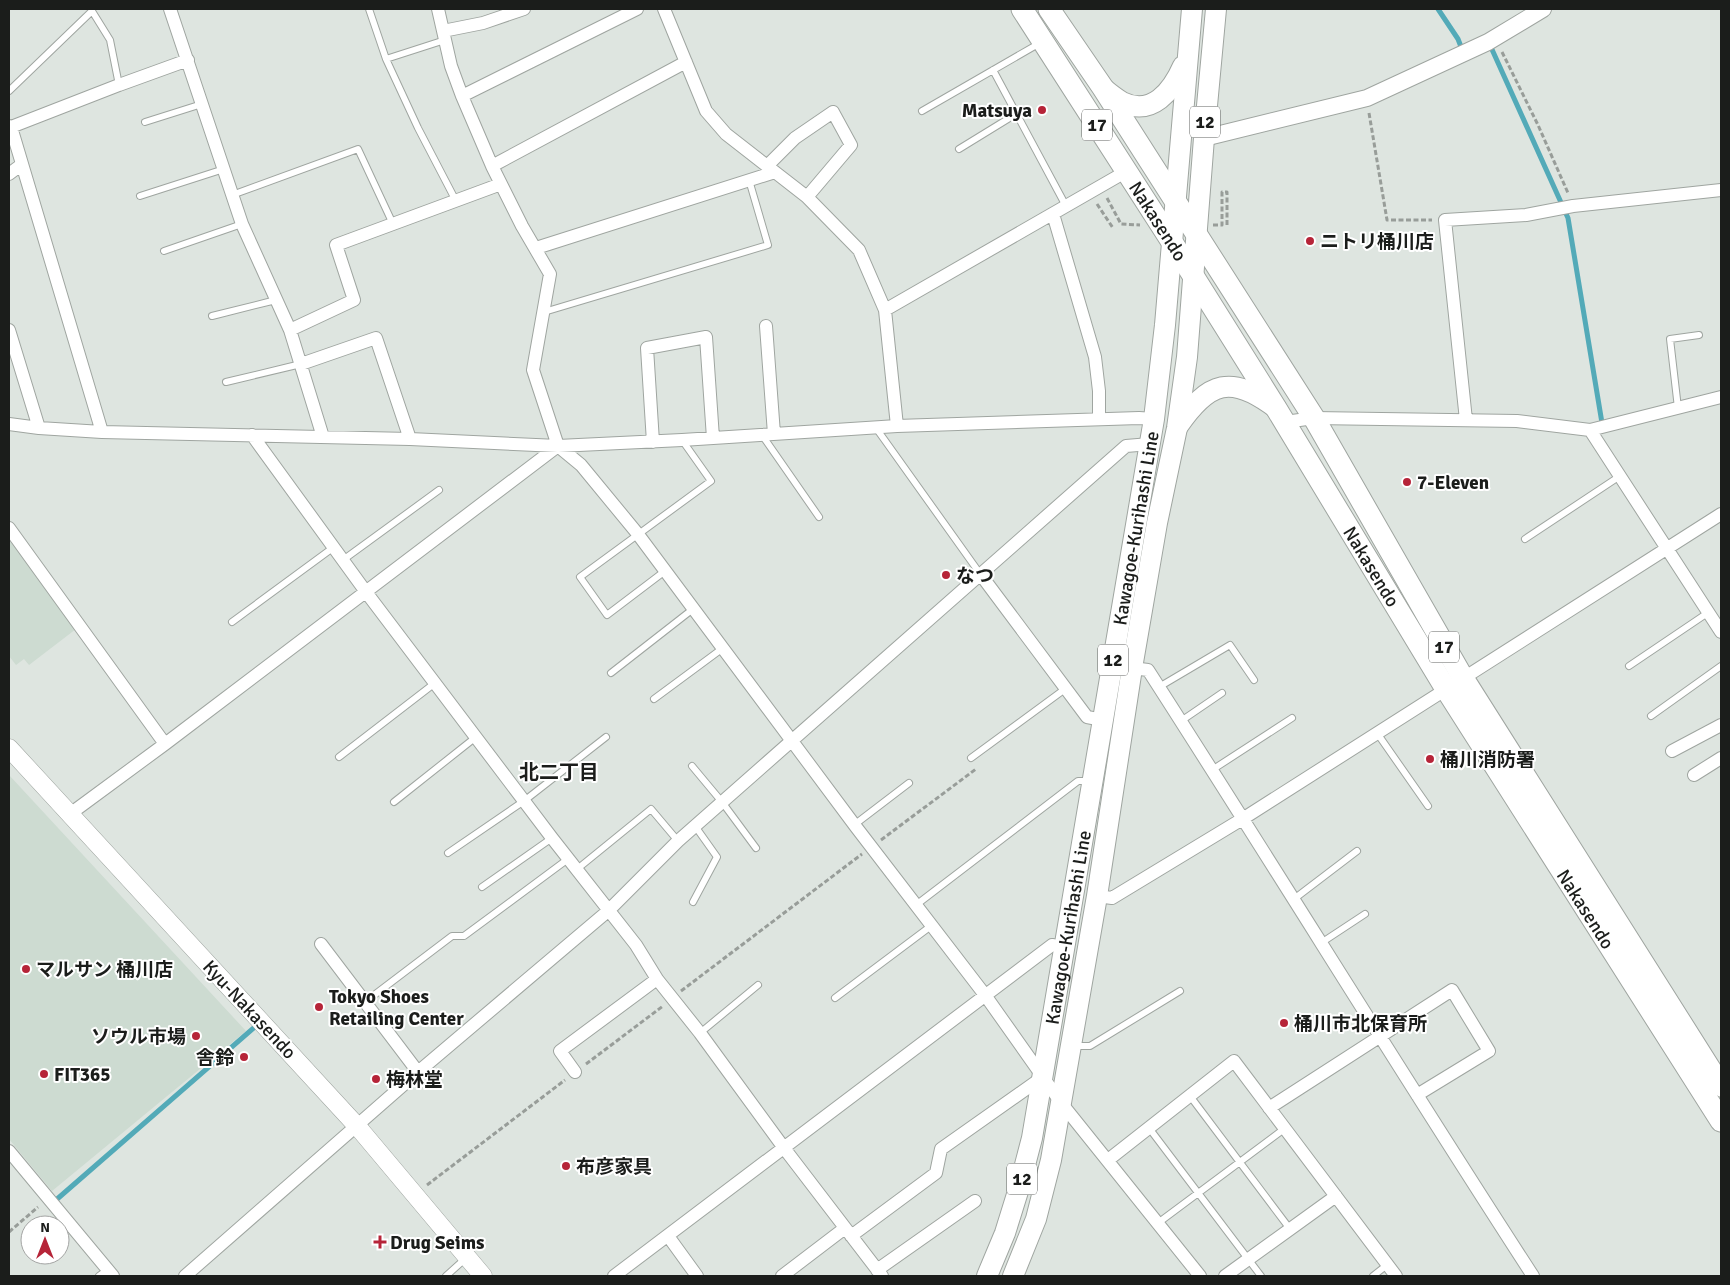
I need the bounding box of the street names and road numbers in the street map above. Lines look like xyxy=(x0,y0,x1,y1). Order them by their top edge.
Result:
road number: 12 xyxy=(1190,106,1220,138)
road number: 17 xyxy=(1082,110,1112,140)
street label: Nakasendo xyxy=(1123,177,1192,266)
street label: Kawagoe-Kurihashi Line xyxy=(1108,429,1165,627)
street label: Nakasendo xyxy=(1337,522,1405,612)
road number: 17 xyxy=(1429,632,1459,662)
road number: 12 xyxy=(1098,644,1128,676)
street label: Kawagoe-Kurihashi Line xyxy=(1040,829,1097,1026)
street label: Nakasendo xyxy=(1551,865,1619,954)
street label: Kyu-Nakasendo xyxy=(197,955,301,1064)
road number: 12 xyxy=(1007,1164,1037,1194)

